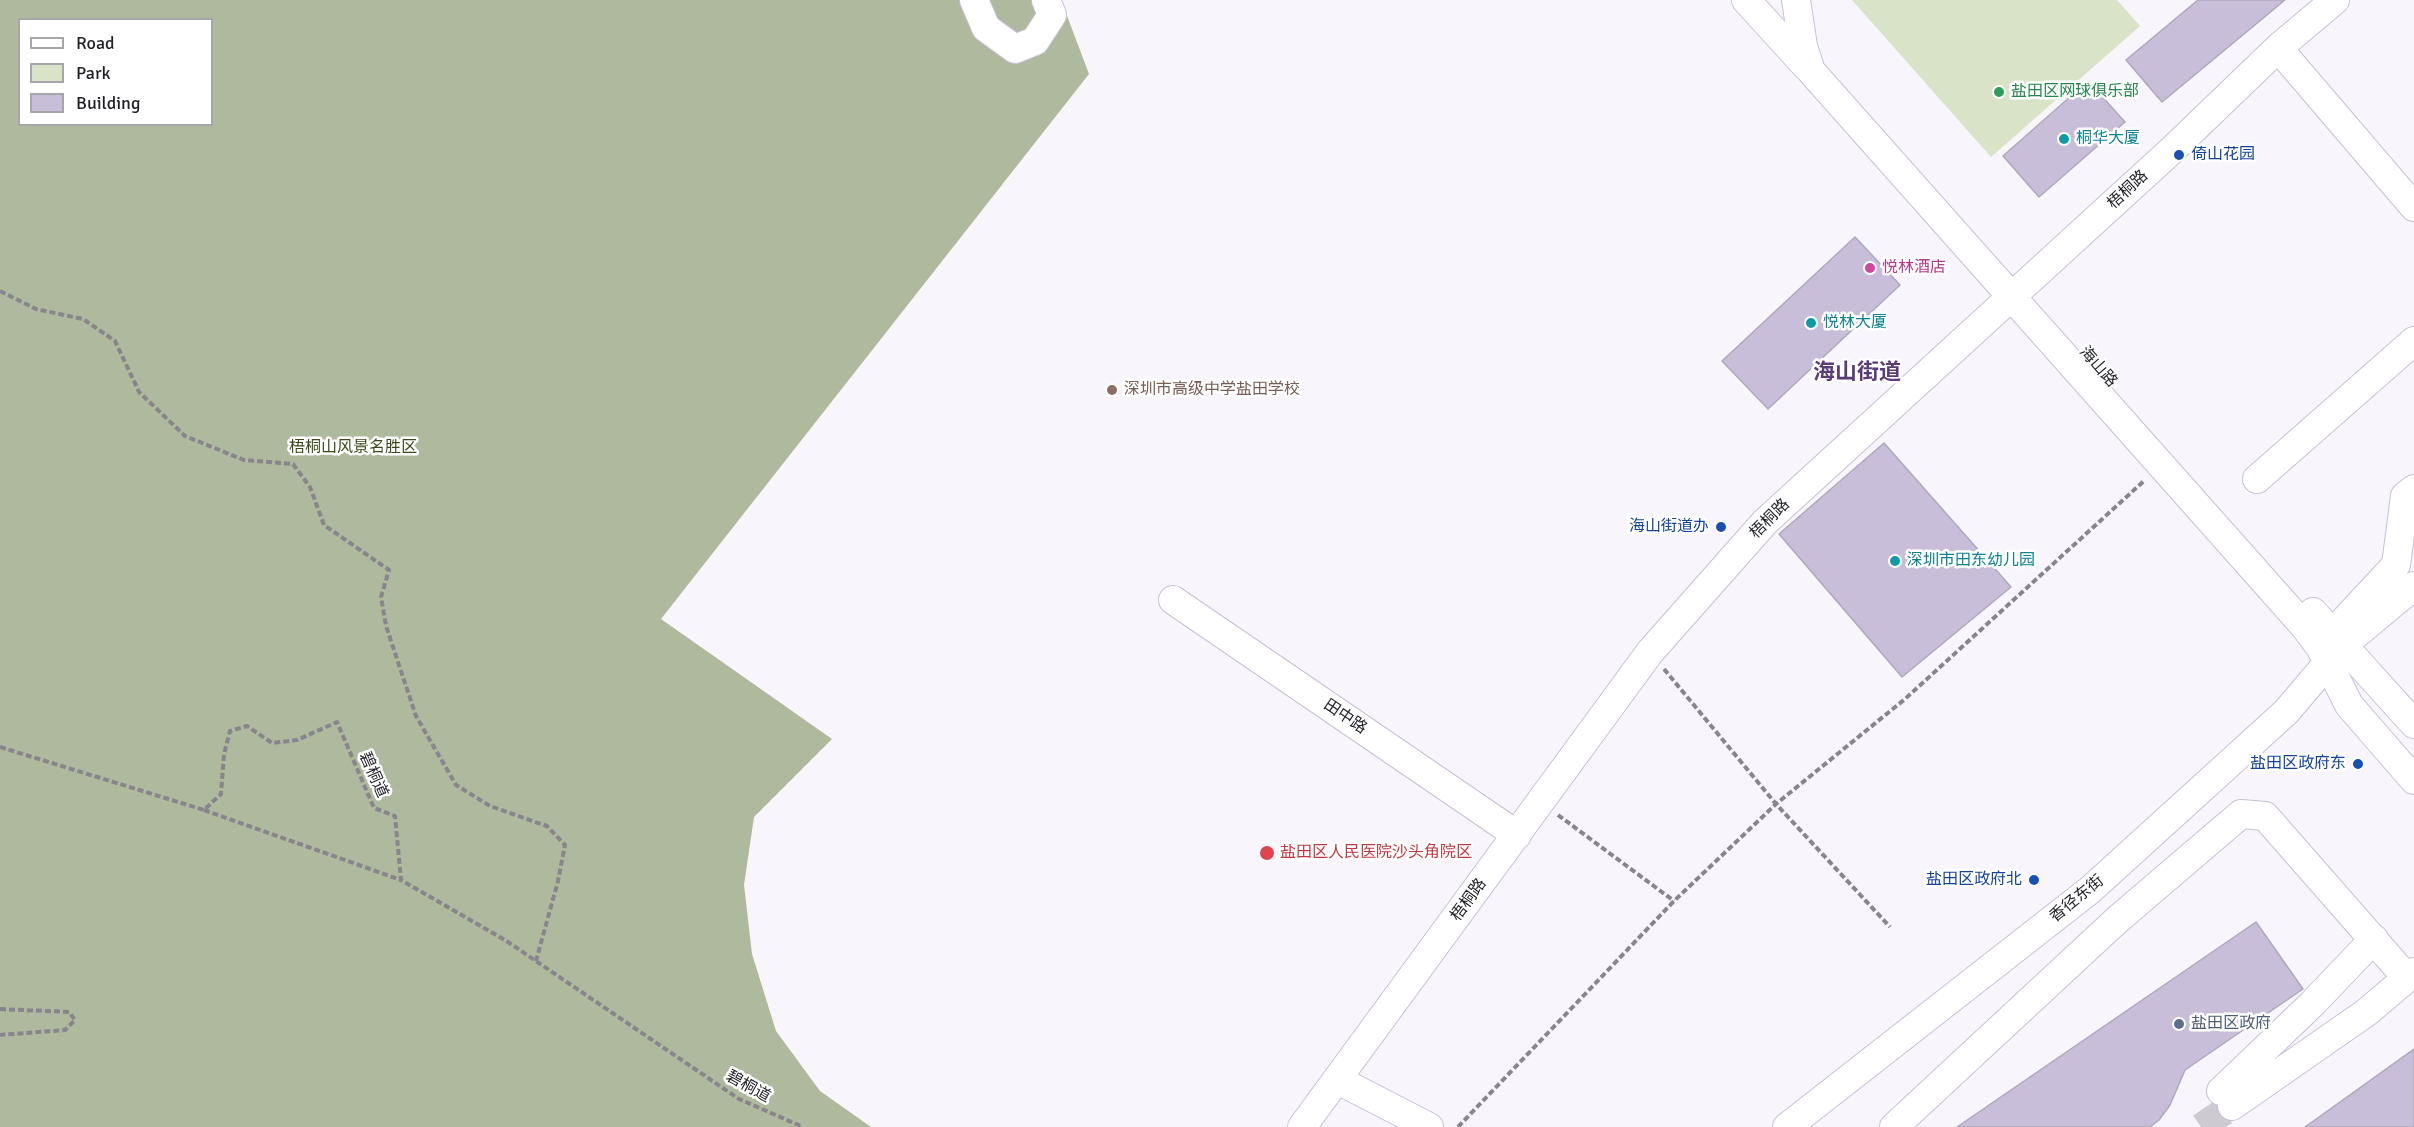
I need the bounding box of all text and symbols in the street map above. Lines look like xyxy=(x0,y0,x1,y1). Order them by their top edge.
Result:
legend xyxy=(18,18,213,126)
text: Road xyxy=(76,32,115,54)
text: Park xyxy=(76,62,111,84)
place label: 盐田区网球俱乐部 xyxy=(2011,82,2139,102)
marker: 盐田区网球俱乐部 xyxy=(1992,85,2006,99)
text: Building xyxy=(76,92,140,114)
place label: 桐华大厦 xyxy=(2076,129,2140,149)
marker: 桐华大厦 xyxy=(2057,132,2071,146)
place label: 倚山花园 xyxy=(2191,145,2255,165)
marker: 倚山花园 xyxy=(2172,148,2186,162)
street label: 梧桐路 xyxy=(2104,167,2152,213)
place label: 悦林酒店 xyxy=(1882,258,1946,278)
marker: 悦林酒店 xyxy=(1863,261,1877,275)
place label: 悦林大厦 xyxy=(1823,313,1887,333)
marker: 悦林大厦 xyxy=(1804,316,1818,330)
street label: 海山路 xyxy=(2075,343,2121,391)
district label: 海山街道 xyxy=(1813,360,1901,386)
place label: 深圳市高级中学盐田学校 xyxy=(1124,380,1300,400)
marker: 深圳市高级中学盐田学校 xyxy=(1105,383,1119,397)
park label: 梧桐山风景名胜区 xyxy=(289,438,417,458)
street label: 梧桐路 xyxy=(1746,495,1794,543)
place label: 海山街道办 xyxy=(1629,517,1709,537)
marker: 海山街道办 xyxy=(1714,520,1728,534)
place label: 深圳市田东幼儿园 xyxy=(1907,551,2035,571)
marker: 深圳市田东幼儿园 xyxy=(1888,554,1902,568)
street label: 田中路 xyxy=(1320,696,1370,738)
street label: 碧桐道 xyxy=(354,749,392,801)
place label: 盐田区政府东 xyxy=(2250,754,2346,774)
marker: 盐田区政府东 xyxy=(2351,757,2365,771)
place label: 盐田区人民医院沙头角院区 xyxy=(1280,843,1472,863)
marker: 盐田区人民医院沙头角院区 xyxy=(1258,844,1276,862)
place label: 盐田区政府北 xyxy=(1926,870,2022,890)
street label: 香径东街 xyxy=(2046,871,2108,927)
marker: 盐田区政府北 xyxy=(2027,873,2041,887)
street label: 梧桐路 xyxy=(1447,875,1491,925)
place label: 盐田区政府 xyxy=(2191,1014,2271,1034)
marker: 盐田区政府 xyxy=(2172,1017,2186,1031)
street label: 碧桐道 xyxy=(722,1067,774,1107)

